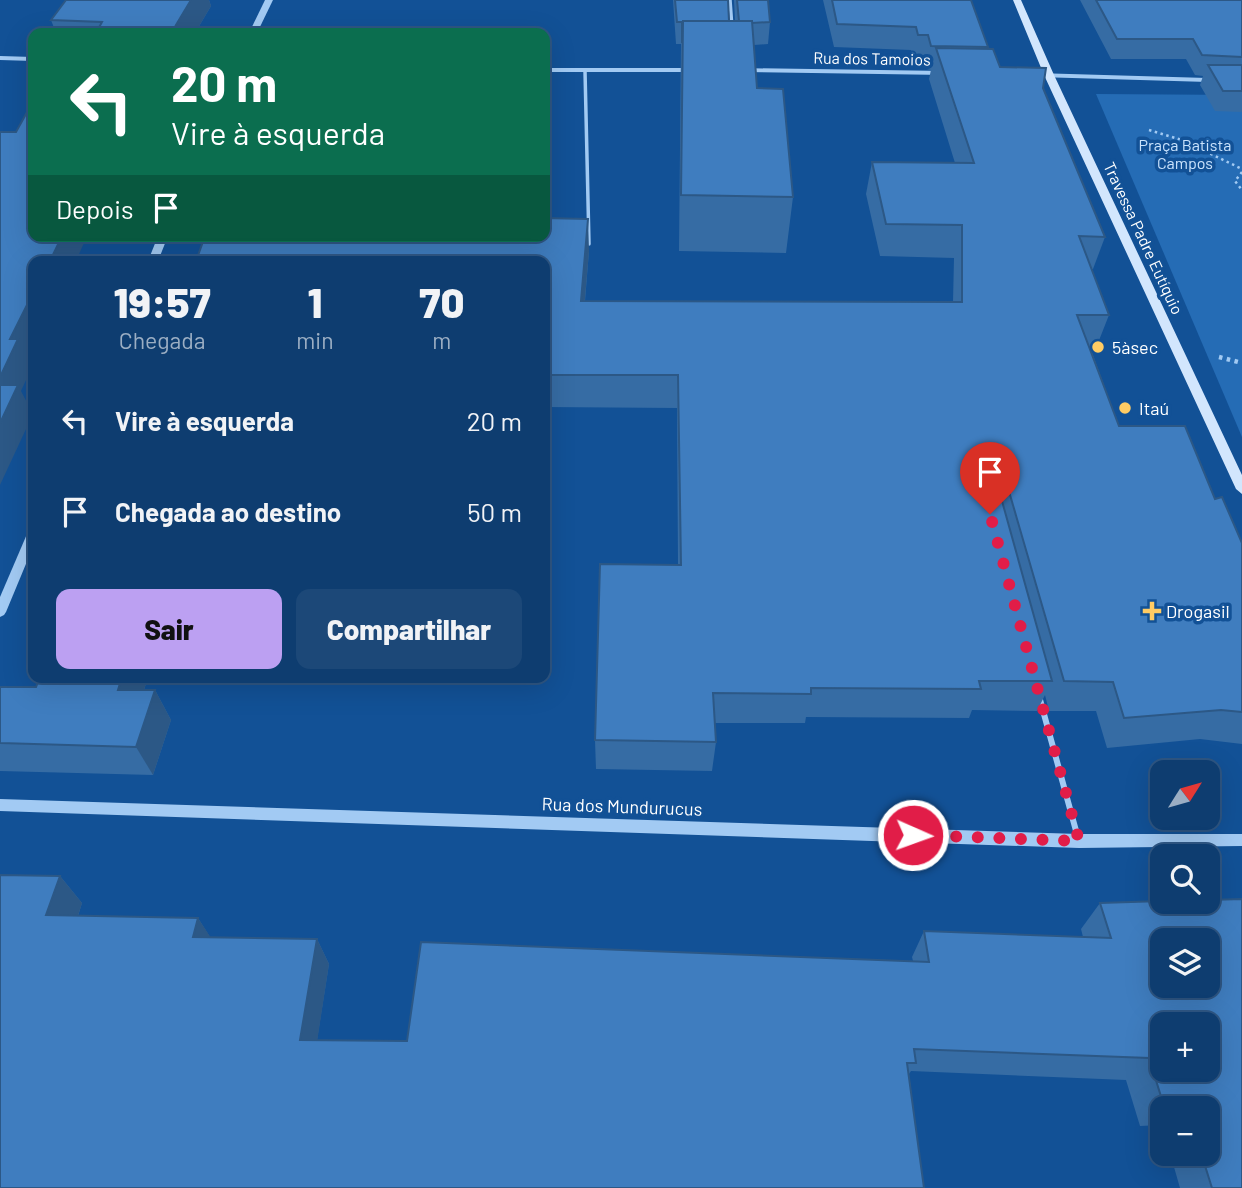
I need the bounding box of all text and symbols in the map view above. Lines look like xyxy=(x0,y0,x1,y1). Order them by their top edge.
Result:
street label: Rua dos Tamoios xyxy=(813,47,931,69)
text: 20 m xyxy=(171,53,277,112)
icon: left xyxy=(56,56,147,147)
text: Vire à esquerda xyxy=(171,113,385,151)
park label: Praça Batista Campos xyxy=(1139,135,1231,172)
street label: Travessa Padre Eutíquio xyxy=(1100,159,1188,317)
icon: arrive xyxy=(147,189,185,227)
text: Depois xyxy=(56,193,133,224)
text: 19:57 xyxy=(114,276,211,326)
text: 1 xyxy=(308,276,322,326)
text: 70 xyxy=(419,276,464,326)
text: Chegada xyxy=(119,326,206,354)
text: min xyxy=(296,326,334,354)
text: m xyxy=(432,326,451,354)
place label: 5àsec xyxy=(1112,336,1158,358)
marker: 5àsec xyxy=(1090,339,1106,355)
place label: Itaú xyxy=(1139,397,1169,419)
marker: Itaú xyxy=(1117,400,1133,416)
icon: left xyxy=(56,402,94,440)
text: Vire à esquerda xyxy=(115,405,294,436)
text: 20 m xyxy=(467,405,522,436)
pin xyxy=(960,442,1020,514)
icon: arrive xyxy=(971,453,1009,491)
icon: arrive xyxy=(56,493,94,531)
text: Chegada ao destino xyxy=(115,496,341,527)
text: 50 m xyxy=(467,496,522,527)
button: Sair xyxy=(56,589,282,669)
button: Compartilhar xyxy=(296,589,522,669)
place label: Drogasil xyxy=(1166,600,1230,622)
marker: Drogasil xyxy=(1144,603,1160,619)
north arrow xyxy=(1150,760,1220,830)
map controls xyxy=(1150,760,1220,1166)
street label: Rua dos Mundurucus xyxy=(541,792,703,820)
position arrow xyxy=(876,798,950,872)
button: search xyxy=(1150,844,1220,914)
button: layers xyxy=(1150,928,1220,998)
button: + xyxy=(1150,1012,1220,1082)
button: − xyxy=(1150,1096,1220,1166)

